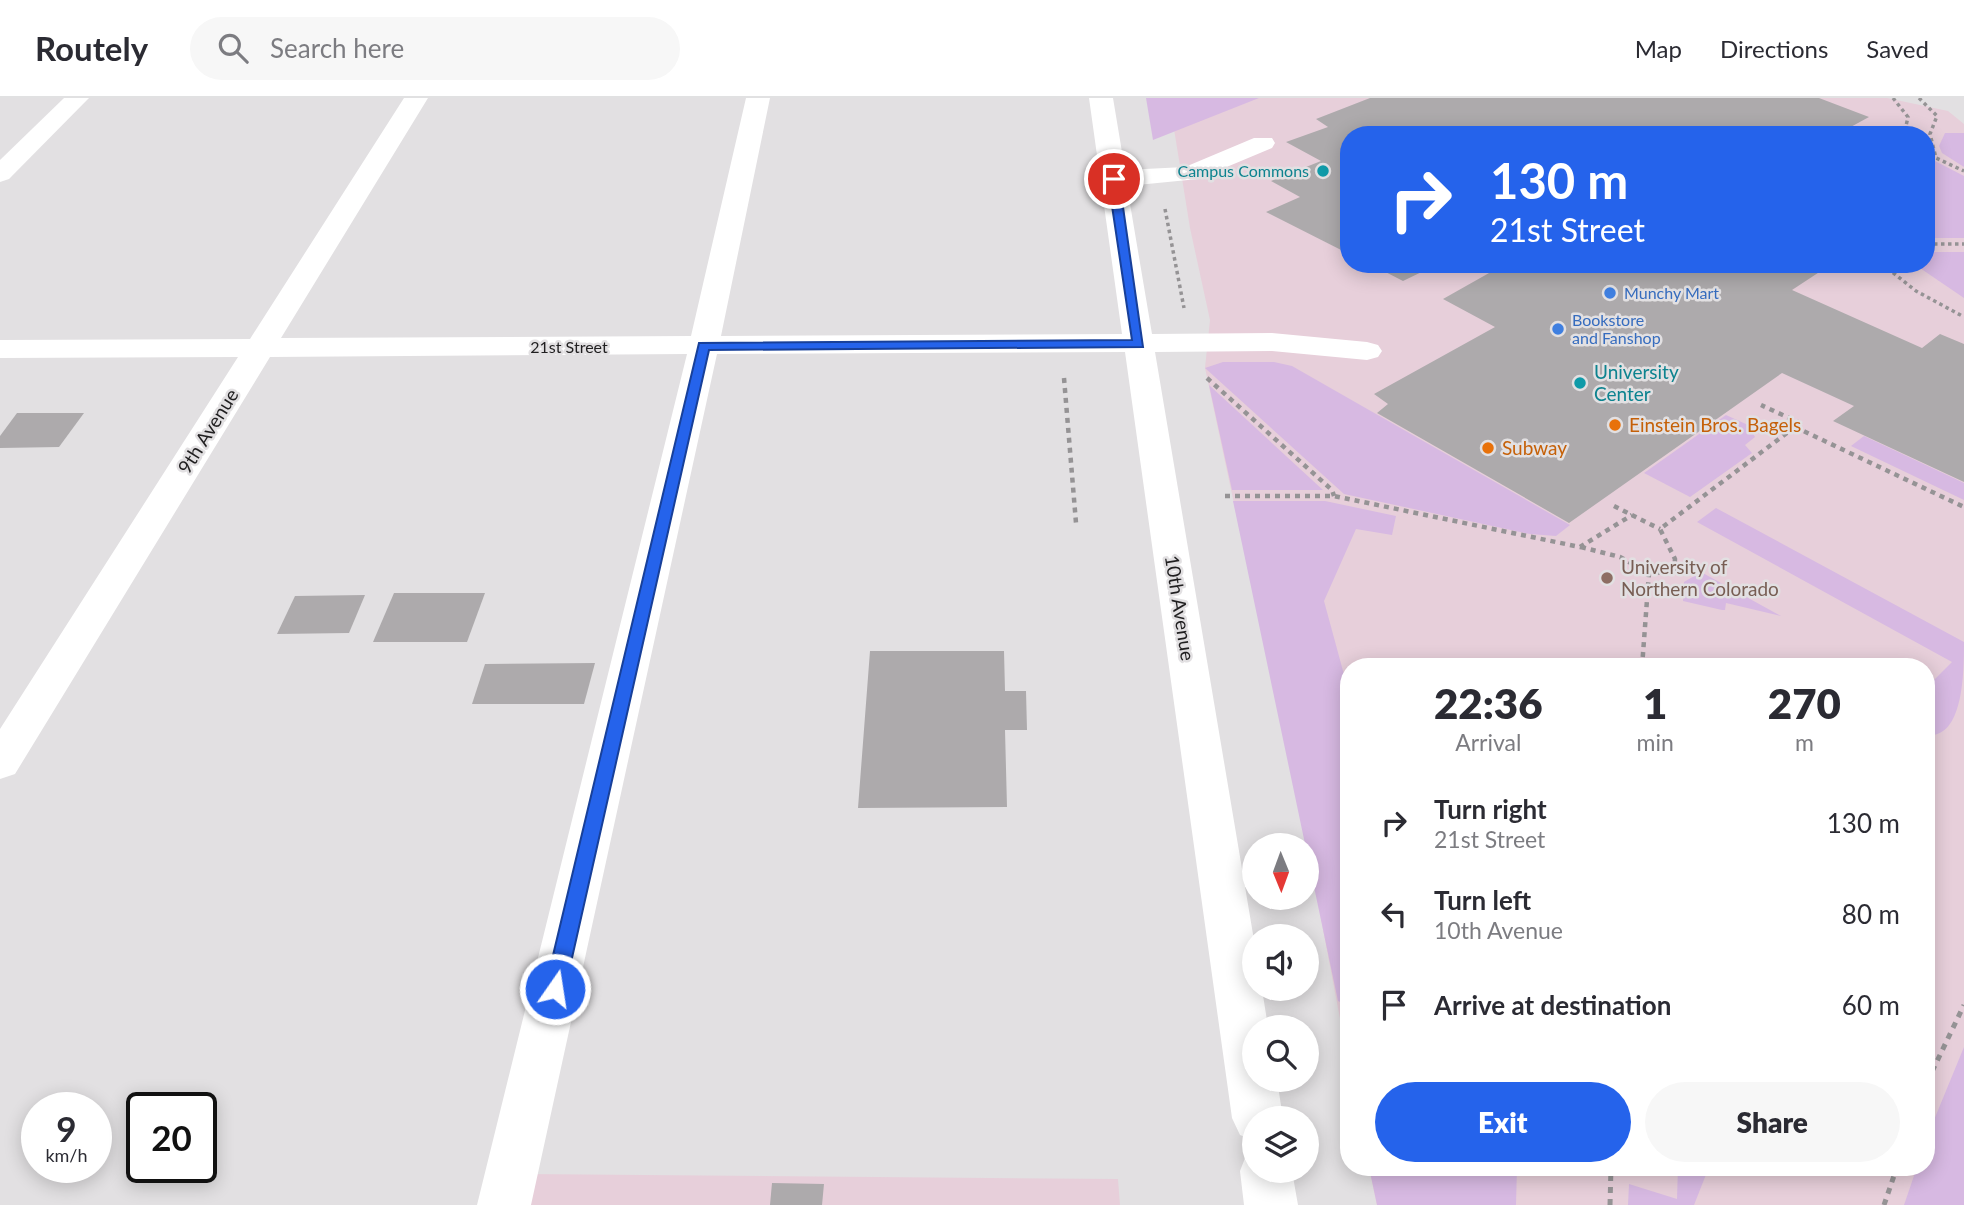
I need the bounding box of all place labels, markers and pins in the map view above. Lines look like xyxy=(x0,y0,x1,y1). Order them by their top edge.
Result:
pin xyxy=(1084,149,1144,209)
place label: Campus Commons xyxy=(1177,161,1309,180)
marker: Campus Commons xyxy=(1315,163,1331,179)
place label: Munchy Mart xyxy=(1624,283,1719,302)
marker: Munchy Mart xyxy=(1602,285,1618,301)
place label: Bookstore and Fanshop xyxy=(1572,310,1661,347)
marker: Bookstore and Fanshop xyxy=(1550,321,1566,337)
place label: University Center xyxy=(1594,360,1679,405)
marker: University Center xyxy=(1572,375,1588,391)
place label: Einstein Bros. Bagels xyxy=(1629,413,1801,436)
marker: Einstein Bros. Bagels xyxy=(1607,417,1623,433)
place label: Subway xyxy=(1502,436,1567,459)
marker: Subway xyxy=(1480,440,1496,456)
place label: University of Northern Colorado xyxy=(1621,555,1779,600)
marker: University of Northern Colorado xyxy=(1599,570,1615,586)

